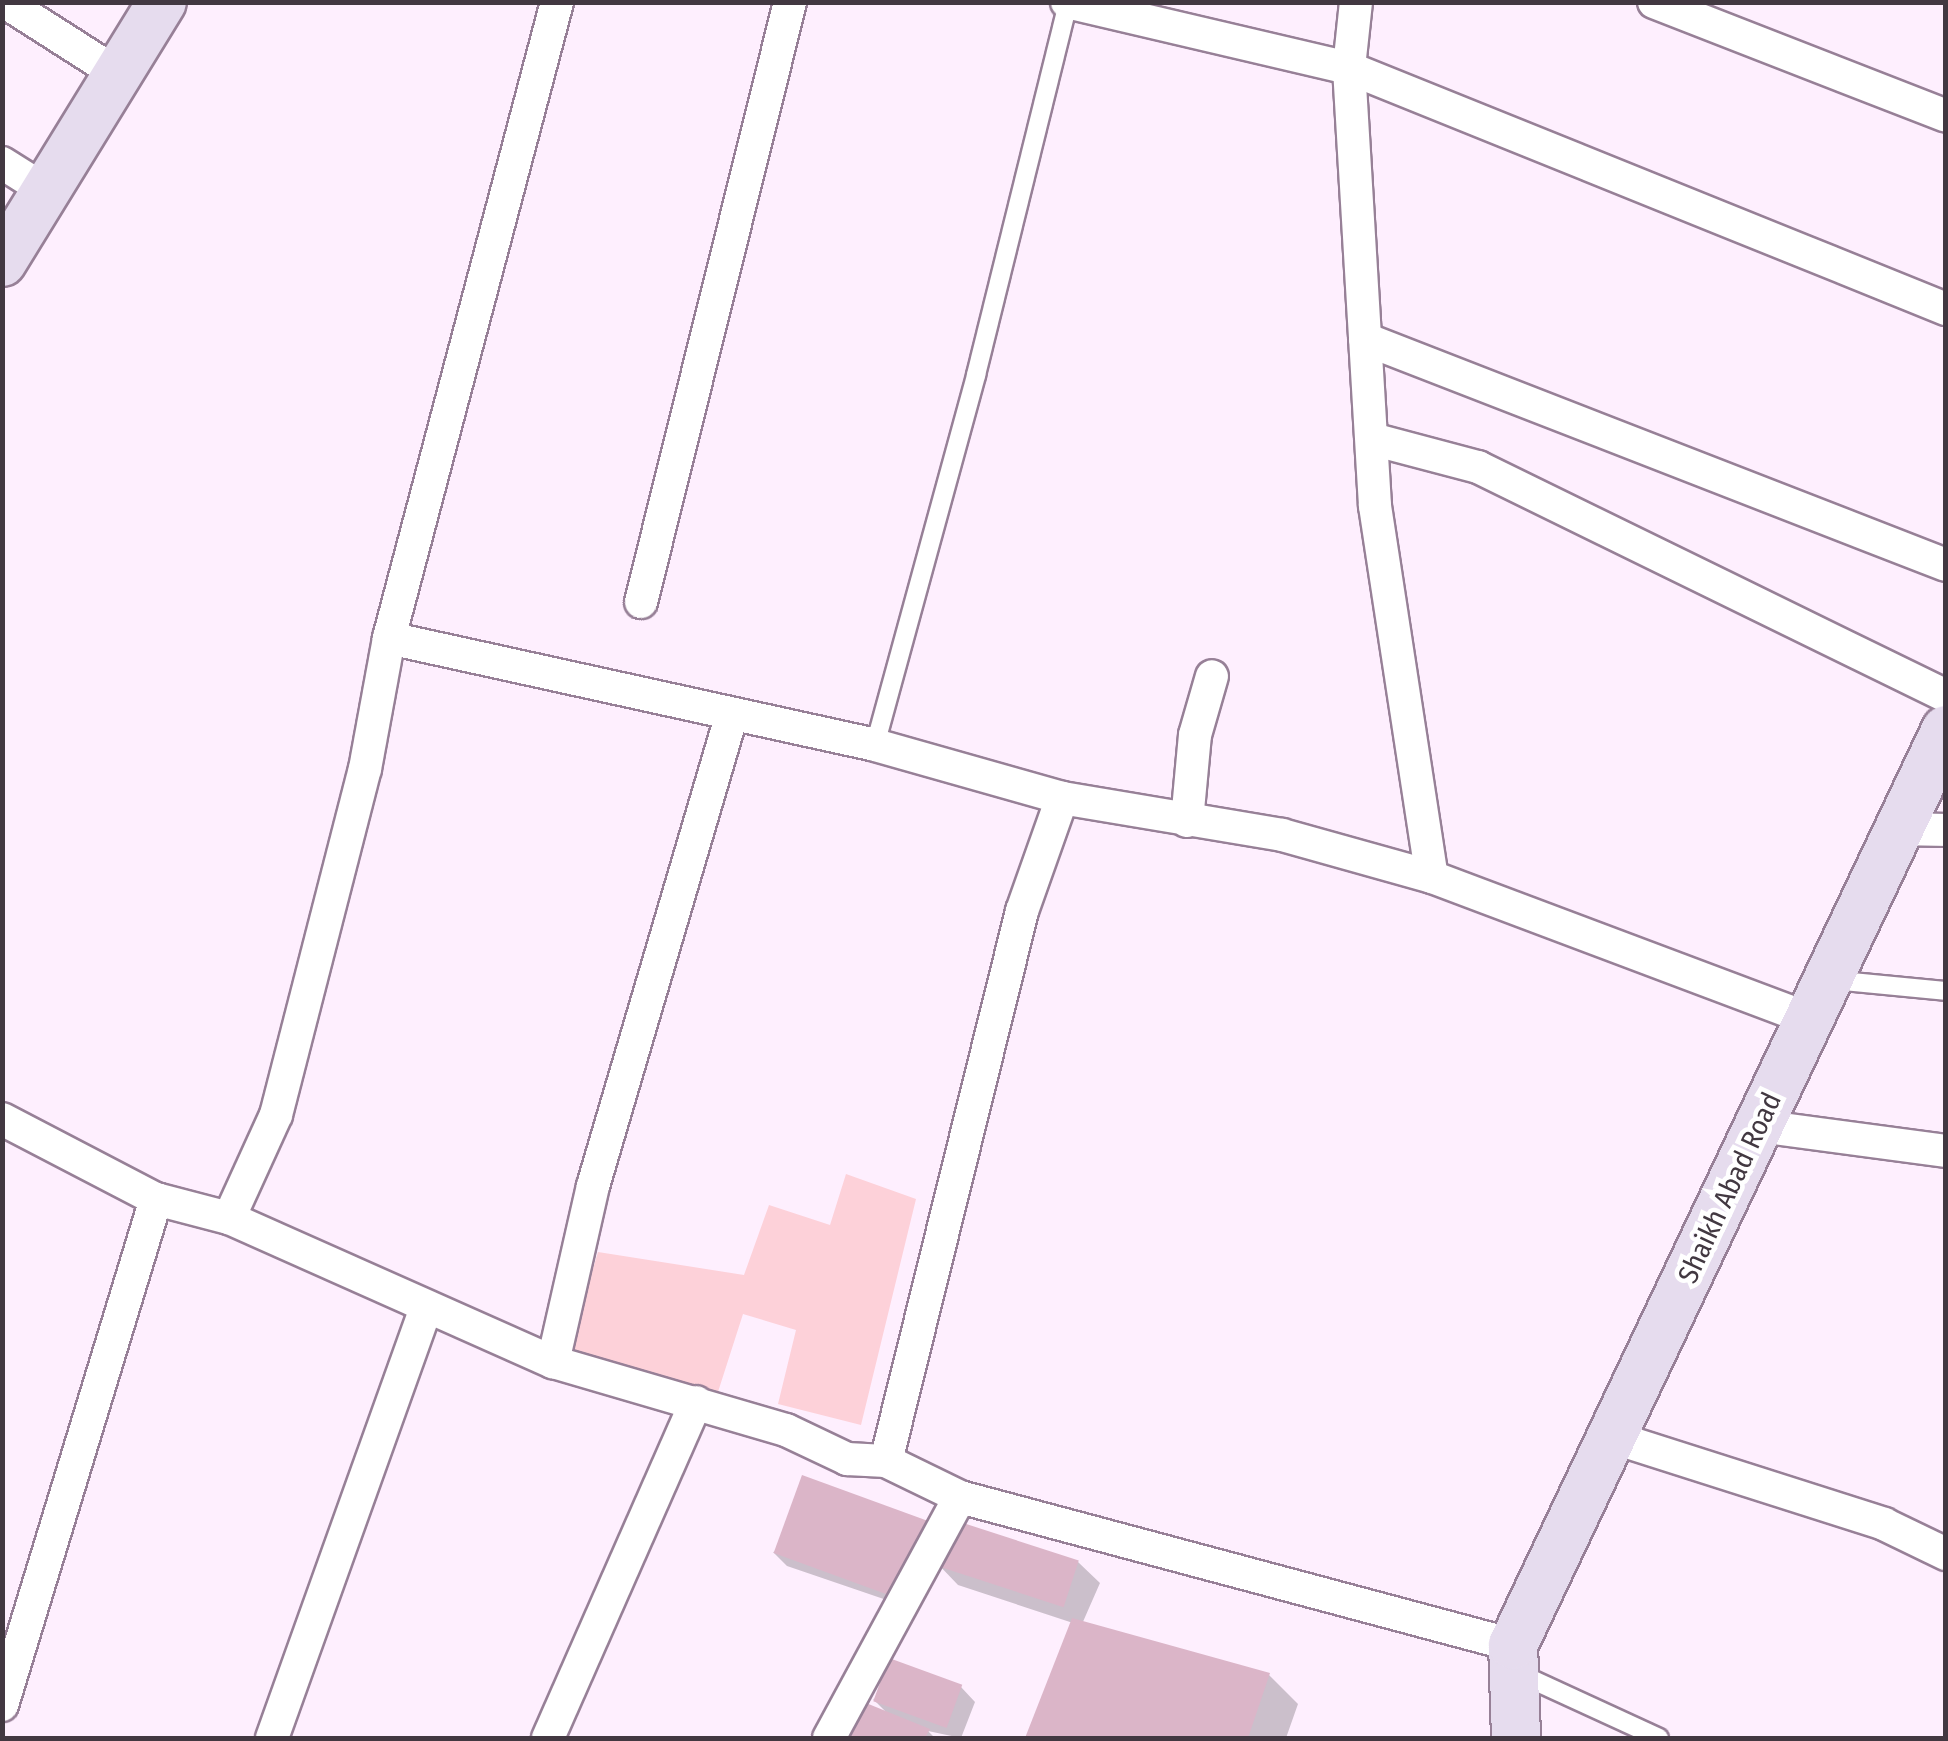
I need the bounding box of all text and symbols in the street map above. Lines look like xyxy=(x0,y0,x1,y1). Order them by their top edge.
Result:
street label: Shaikh Abad Road xyxy=(1671,1087,1789,1289)

